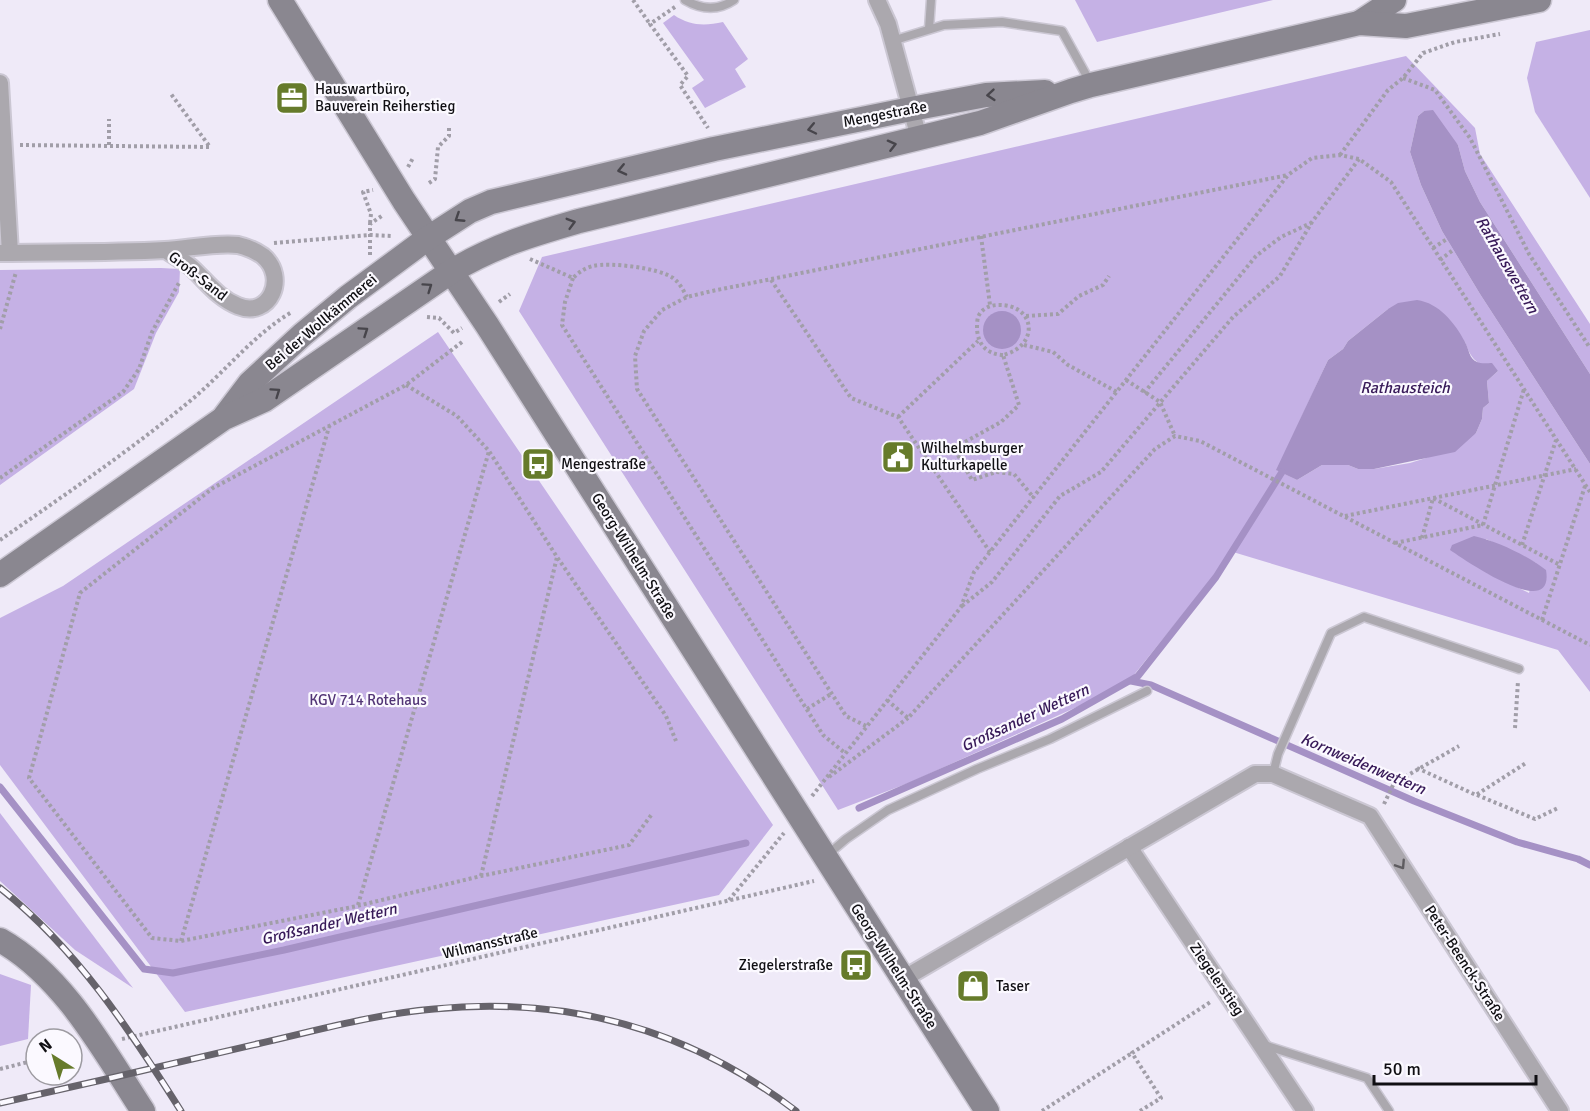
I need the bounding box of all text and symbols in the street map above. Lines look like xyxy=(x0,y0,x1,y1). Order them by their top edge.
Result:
office icon: Hauswartbüro, Bauverein Reiherstieg xyxy=(274,80,310,116)
place label: Hauswartbüro, Bauverein Reiherstieg xyxy=(315,80,455,115)
one-way arrow xyxy=(987,88,996,101)
street label: Mengestraße xyxy=(842,97,928,131)
one-way arrow xyxy=(808,122,818,135)
one-way arrow xyxy=(887,139,897,152)
one-way arrow xyxy=(617,163,627,176)
one-way arrow xyxy=(455,211,466,222)
water label: Rathauswettern xyxy=(1471,213,1543,318)
one-way arrow xyxy=(566,218,576,231)
street label: Groß-Sand xyxy=(165,248,231,304)
street label: Bei der Wollkämmerei xyxy=(262,270,380,374)
one-way arrow xyxy=(422,283,433,294)
one-way arrow xyxy=(358,327,369,338)
water label: Rathausteich xyxy=(1360,378,1451,398)
one-way arrow xyxy=(269,388,280,399)
public building icon: Wilhelmsburger Kulturkapelle xyxy=(880,439,916,475)
place label: Wilhelmsburger Kulturkapelle xyxy=(921,439,1024,474)
bus stop icon: Mengestraße xyxy=(520,446,556,482)
place label: Mengestraße xyxy=(561,455,646,473)
street label: Georg-Wilhelm-Straße xyxy=(588,490,680,622)
water label: Großsander Wettern xyxy=(958,679,1093,756)
park label: KGV 714 Rotehaus xyxy=(309,691,427,709)
water label: Kornweidenwettern xyxy=(1298,729,1430,800)
one-way arrow xyxy=(1394,859,1406,869)
water label: Großsander Wettern xyxy=(259,898,400,949)
street label: Georg-Wilhelm-Straße xyxy=(847,900,941,1032)
street label: Peter-Beenck-Straße xyxy=(1421,902,1509,1024)
street label: Wilmansstraße xyxy=(441,923,539,963)
street label: Ziegelerstieg xyxy=(1186,939,1248,1019)
bus stop icon: Ziegelerstraße xyxy=(838,947,874,983)
place label: Ziegelerstraße xyxy=(739,956,833,974)
shop icon: Taser xyxy=(955,968,991,1004)
place label: Taser xyxy=(996,977,1030,995)
north arrow xyxy=(24,1027,84,1087)
text: N xyxy=(35,1034,56,1057)
scale bar xyxy=(1374,1048,1536,1086)
text: 50 m xyxy=(1383,1058,1421,1080)

